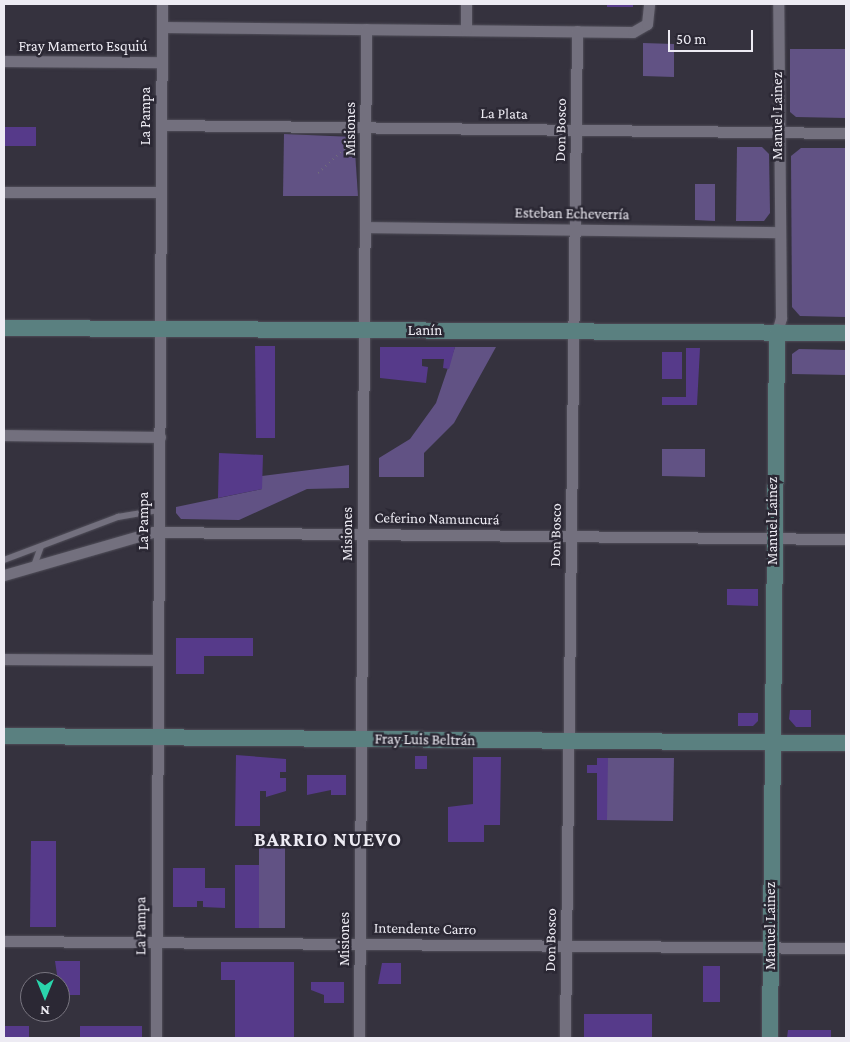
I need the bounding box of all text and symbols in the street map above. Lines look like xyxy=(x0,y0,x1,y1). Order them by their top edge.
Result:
scale bar xyxy=(670,20,755,52)
text: 50 m xyxy=(676,31,706,47)
street label: Fray Mamerto Esquiú xyxy=(19,38,147,56)
street label: Manuel Lainez xyxy=(769,72,787,160)
street label: La Pampa xyxy=(137,87,155,145)
street label: Don Bosco xyxy=(551,98,571,162)
street label: Misiones xyxy=(342,102,360,156)
street label: La Plata xyxy=(480,105,528,123)
street label: Esteban Echeverría xyxy=(514,204,630,224)
street label: Lanín xyxy=(408,322,442,340)
street label: Manuel Lainez xyxy=(764,477,782,565)
street label: La Pampa xyxy=(135,492,153,550)
street label: Don Bosco xyxy=(546,503,566,567)
street label: Misiones xyxy=(339,507,357,561)
street label: Ceferino Namuncurá xyxy=(374,509,500,529)
street label: Fray Luis Beltrán xyxy=(375,730,475,750)
district label: BARRIO NUEVO xyxy=(252,827,404,851)
street label: Manuel Lainez xyxy=(762,882,780,970)
street label: La Pampa xyxy=(132,897,150,955)
street label: Don Bosco xyxy=(541,908,561,972)
street label: Misiones xyxy=(336,912,354,966)
street label: Intendente Carro xyxy=(374,919,476,939)
north arrow xyxy=(20,972,70,1022)
text: N xyxy=(40,1003,50,1019)

